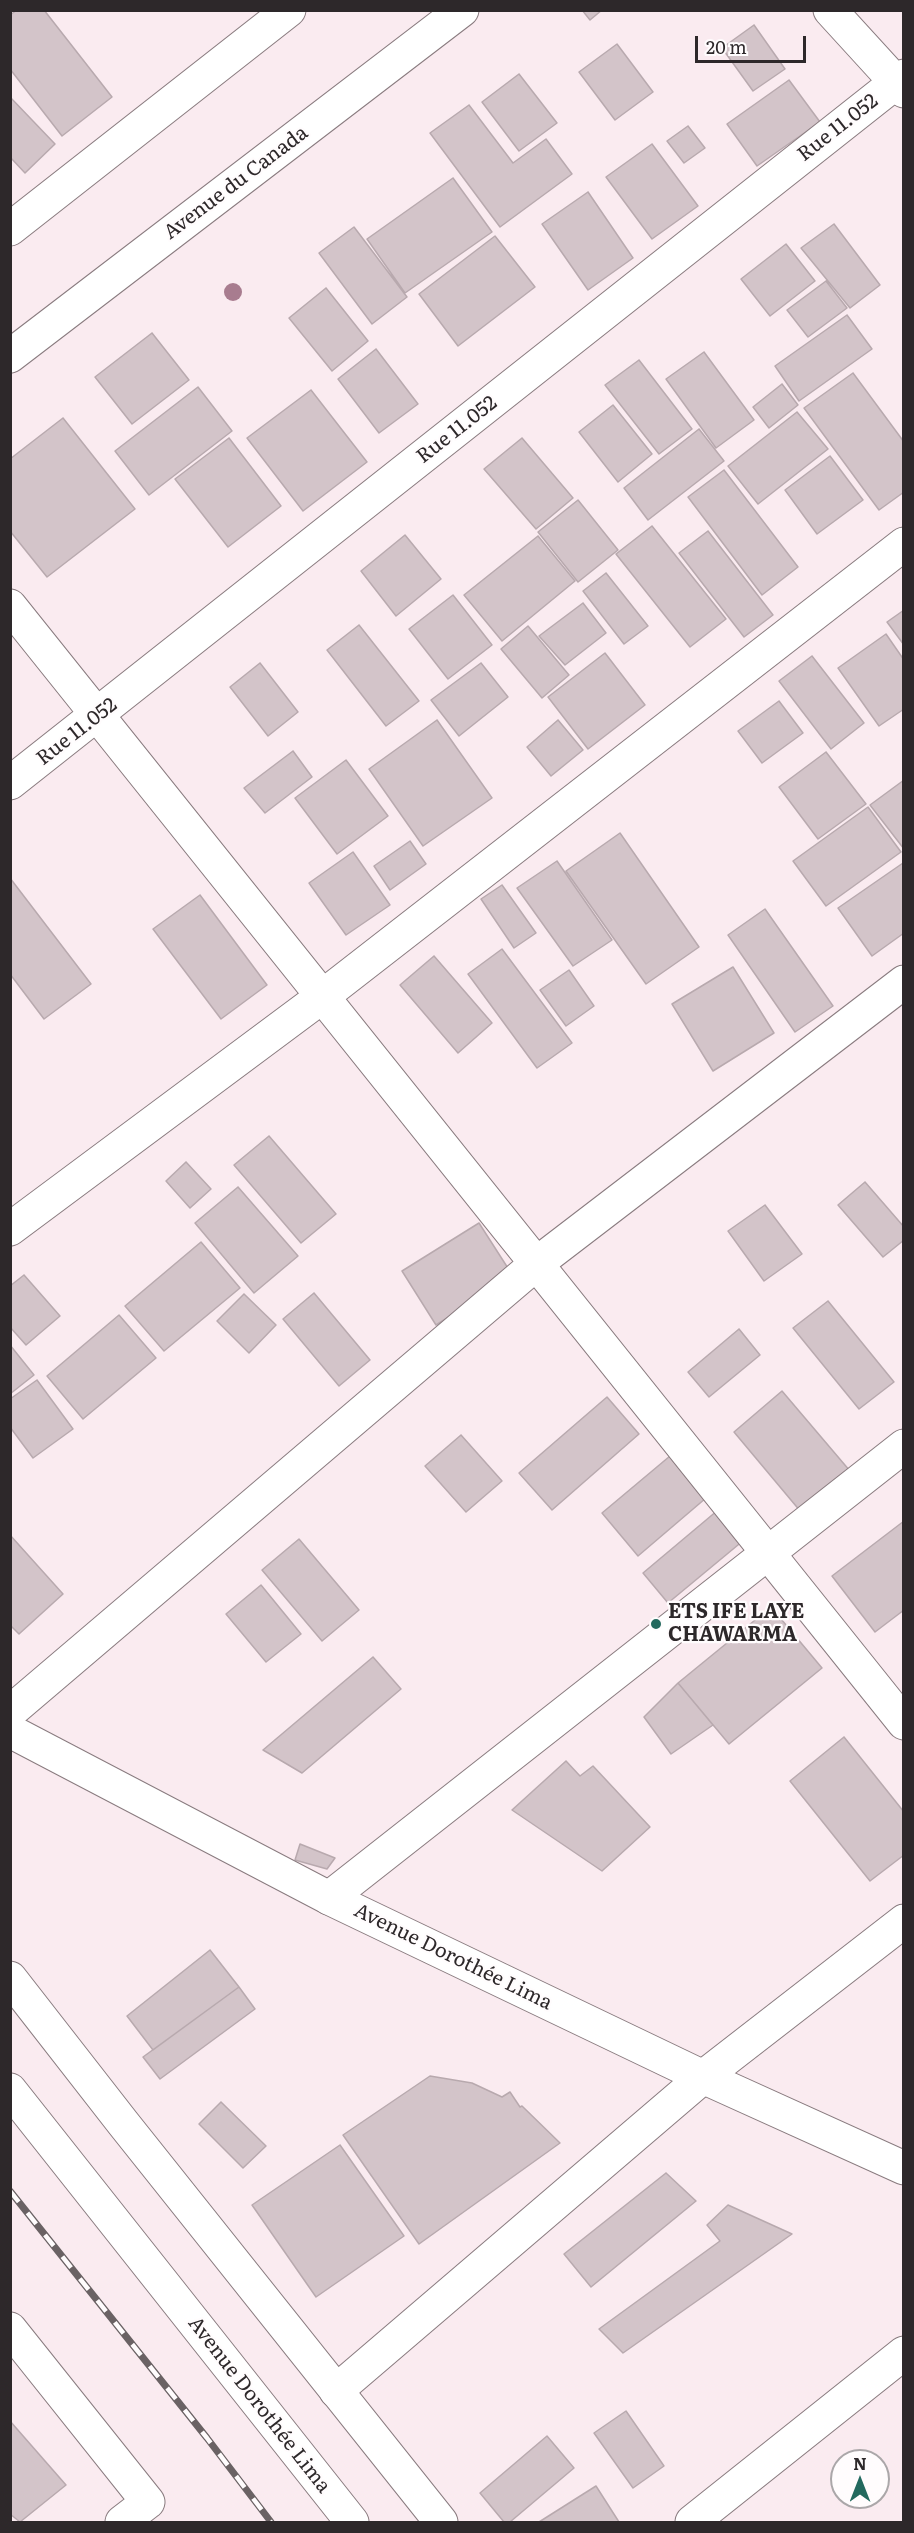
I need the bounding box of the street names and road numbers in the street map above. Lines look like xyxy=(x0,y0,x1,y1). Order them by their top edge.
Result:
street label: Rue 11.052 xyxy=(793,89,883,167)
street label: Avenue du Canada xyxy=(159,121,313,245)
street label: Rue 11.052 xyxy=(412,391,502,469)
street label: Rue 11.052 xyxy=(32,693,122,771)
street label: Avenue Dorothée Lima xyxy=(350,1899,556,2015)
street label: Avenue Dorothée Lima xyxy=(183,2312,335,2498)

